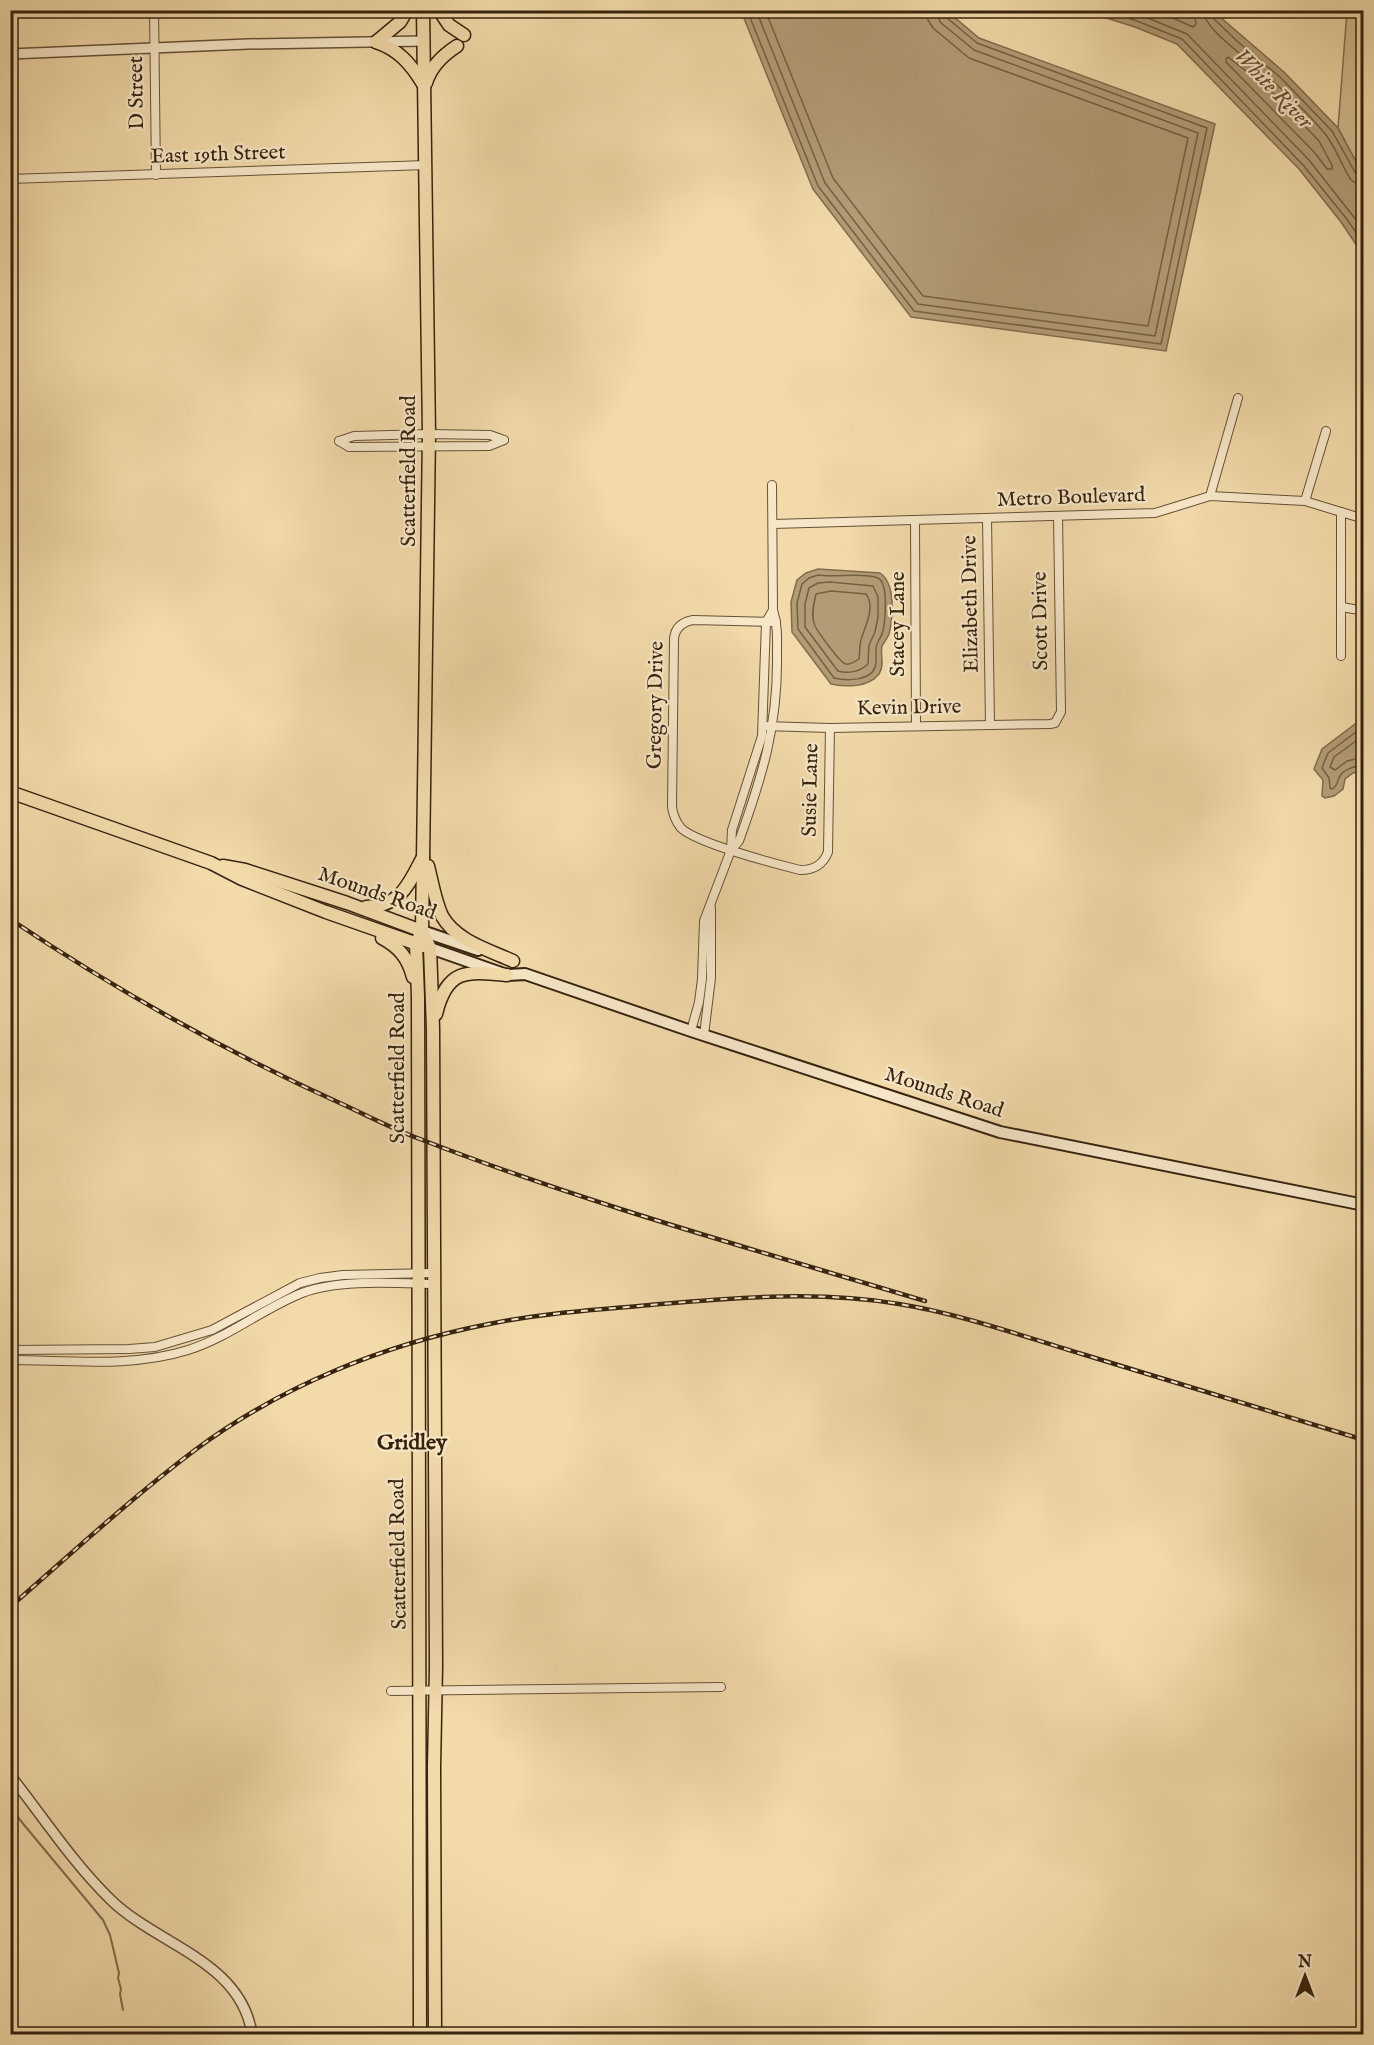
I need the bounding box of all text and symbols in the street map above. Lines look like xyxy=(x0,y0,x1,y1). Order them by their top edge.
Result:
water label: White River xyxy=(1228,43,1319,136)
street label: D Street xyxy=(123,56,151,130)
street label: East 19th Street xyxy=(150,139,286,171)
street label: Scatterfield Road xyxy=(396,394,423,547)
street label: Metro Boulevard xyxy=(996,482,1147,514)
street label: Elizabeth Drive xyxy=(956,535,986,673)
street label: Stacey Lane xyxy=(885,571,912,677)
street label: Scott Drive xyxy=(1027,571,1055,671)
street label: Gregory Drive xyxy=(641,640,671,769)
street label: Kevin Drive xyxy=(857,694,962,722)
street label: Susie Lane xyxy=(797,743,825,837)
street label: Mounds Road xyxy=(314,861,441,927)
street label: Scatterfield Road xyxy=(385,991,412,1144)
street label: Mounds Road xyxy=(881,1061,1008,1125)
district label: Gridley xyxy=(377,1429,448,1457)
street label: Scatterfield Road xyxy=(384,1477,414,1630)
north arrow xyxy=(1275,1946,1335,2006)
text: N xyxy=(1297,1953,1312,1973)

